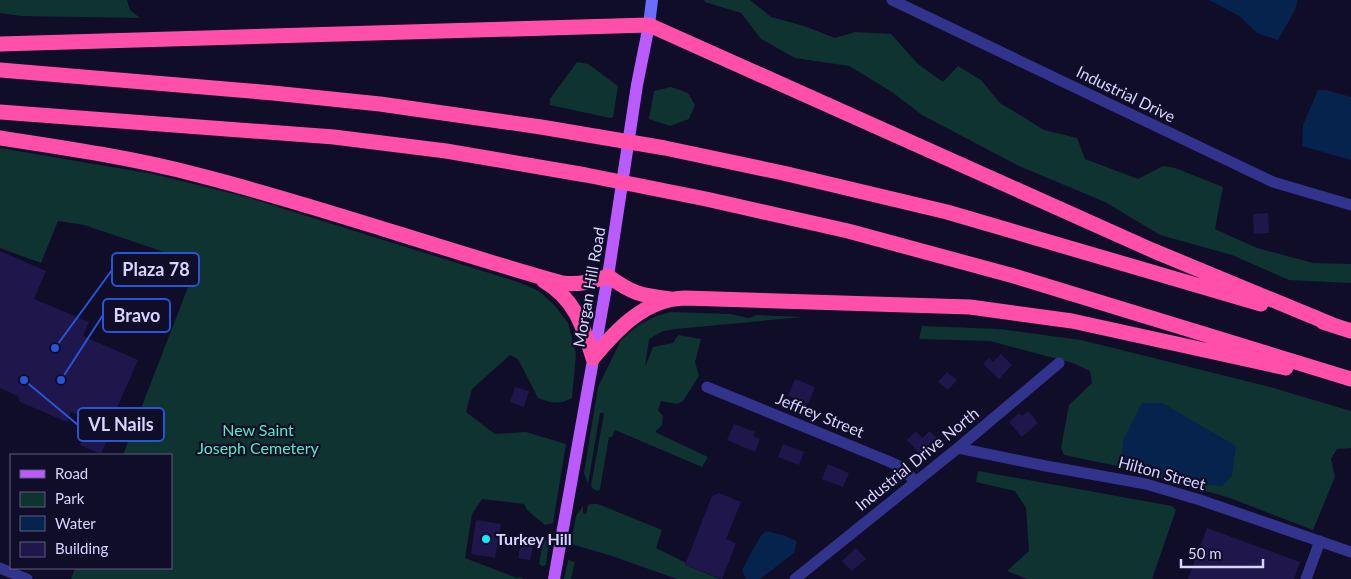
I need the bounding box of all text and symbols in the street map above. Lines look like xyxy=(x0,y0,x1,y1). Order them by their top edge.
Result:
street label: Industrial Drive xyxy=(1074,61,1179,126)
street label: Morgan Hill Road xyxy=(569,225,608,348)
callout: Plaza 78 xyxy=(112,253,199,286)
text: Plaza 78 xyxy=(122,258,190,280)
callout: Bravo xyxy=(103,299,170,332)
text: Bravo xyxy=(114,304,160,326)
street label: Jeffrey Street xyxy=(773,388,867,441)
street label: Industrial Drive North xyxy=(851,403,982,514)
callout: VL Nails xyxy=(78,408,164,441)
text: VL Nails xyxy=(87,413,154,435)
park label: New Saint Joseph Cemetery xyxy=(197,420,320,457)
street label: Hilton Street xyxy=(1116,452,1208,493)
legend xyxy=(10,454,172,569)
text: Road xyxy=(55,464,88,482)
text: Park xyxy=(55,489,85,507)
text: Water xyxy=(55,514,96,532)
place label: Turkey Hill xyxy=(496,529,572,548)
marker: Turkey Hill xyxy=(480,533,492,545)
scale bar xyxy=(1181,536,1264,568)
text: Building xyxy=(55,539,108,557)
text: 50 m xyxy=(1188,544,1222,562)

